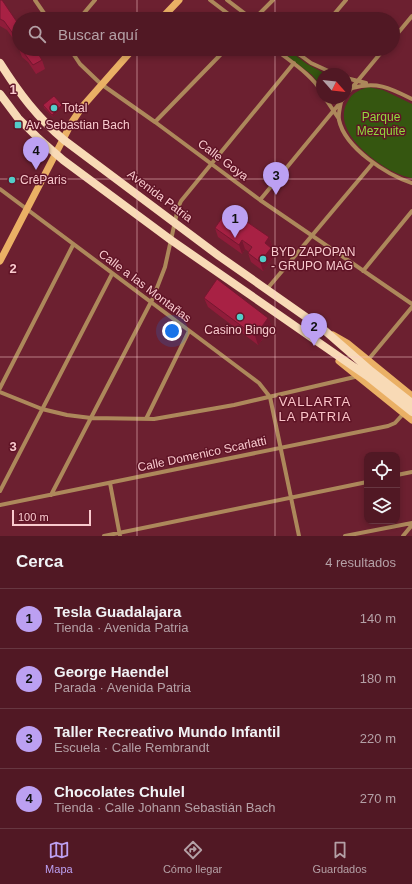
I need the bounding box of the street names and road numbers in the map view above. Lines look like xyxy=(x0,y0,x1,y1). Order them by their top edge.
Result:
street label: Calle Goya xyxy=(195,137,251,184)
street label: Avenida Patria xyxy=(125,167,196,225)
street label: Calle a las Montañas xyxy=(96,247,194,325)
street label: Calle Domenico Scarlatti xyxy=(136,433,268,475)

